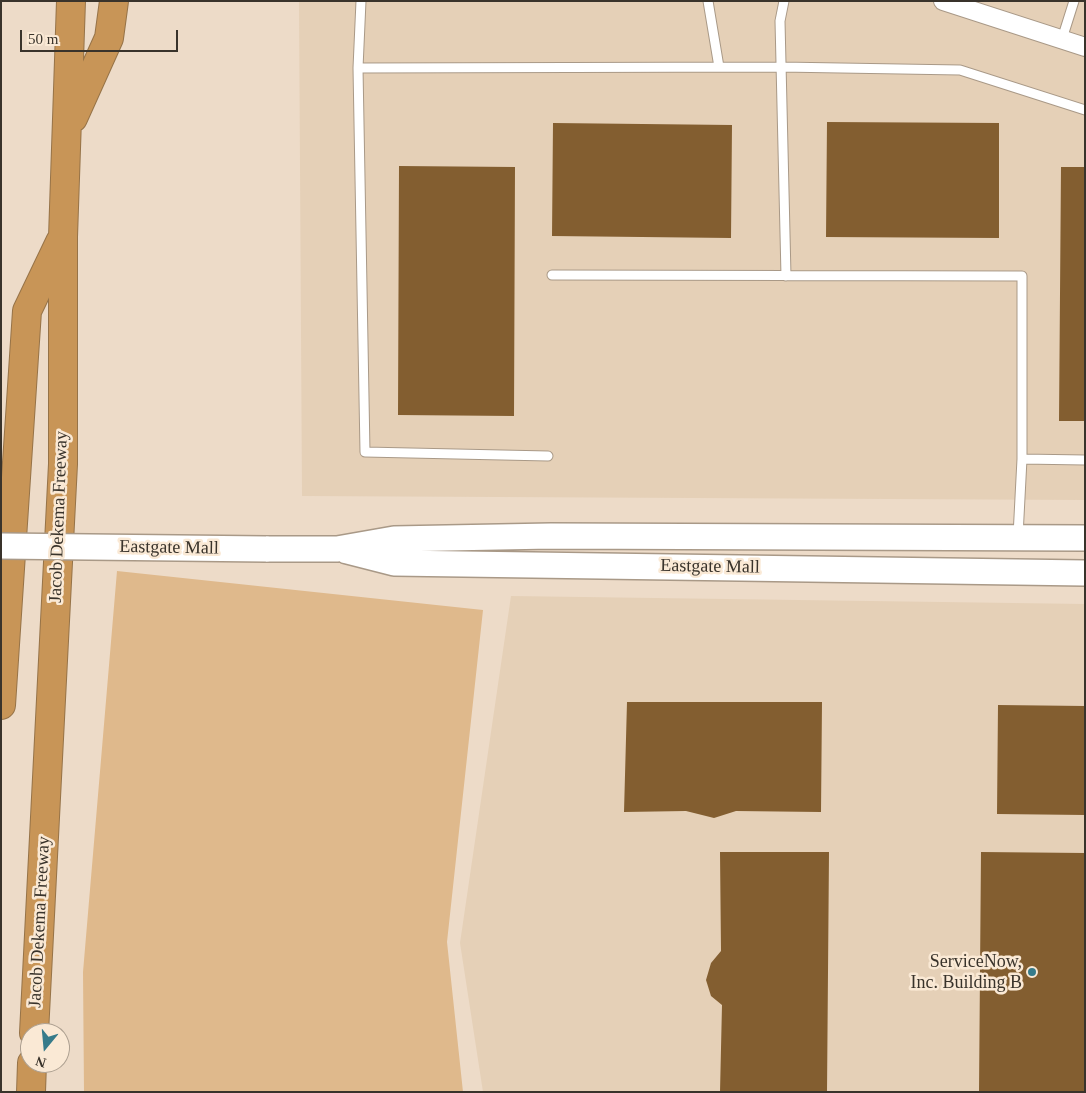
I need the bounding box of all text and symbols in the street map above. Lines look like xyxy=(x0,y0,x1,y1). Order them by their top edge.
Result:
scale bar xyxy=(22,20,180,52)
text: 50 m xyxy=(28,31,58,47)
street label: Jacob Dekema Freeway xyxy=(45,431,73,603)
street label: Eastgate Mall xyxy=(119,536,219,560)
street label: Eastgate Mall xyxy=(660,555,760,579)
street label: Jacob Dekema Freeway xyxy=(25,836,55,1008)
place label: ServiceNow, Inc. Building B xyxy=(911,951,1022,994)
marker: ServiceNow, Inc. Building B xyxy=(1026,966,1038,978)
north arrow xyxy=(20,1023,70,1073)
text: N xyxy=(34,1053,48,1071)

